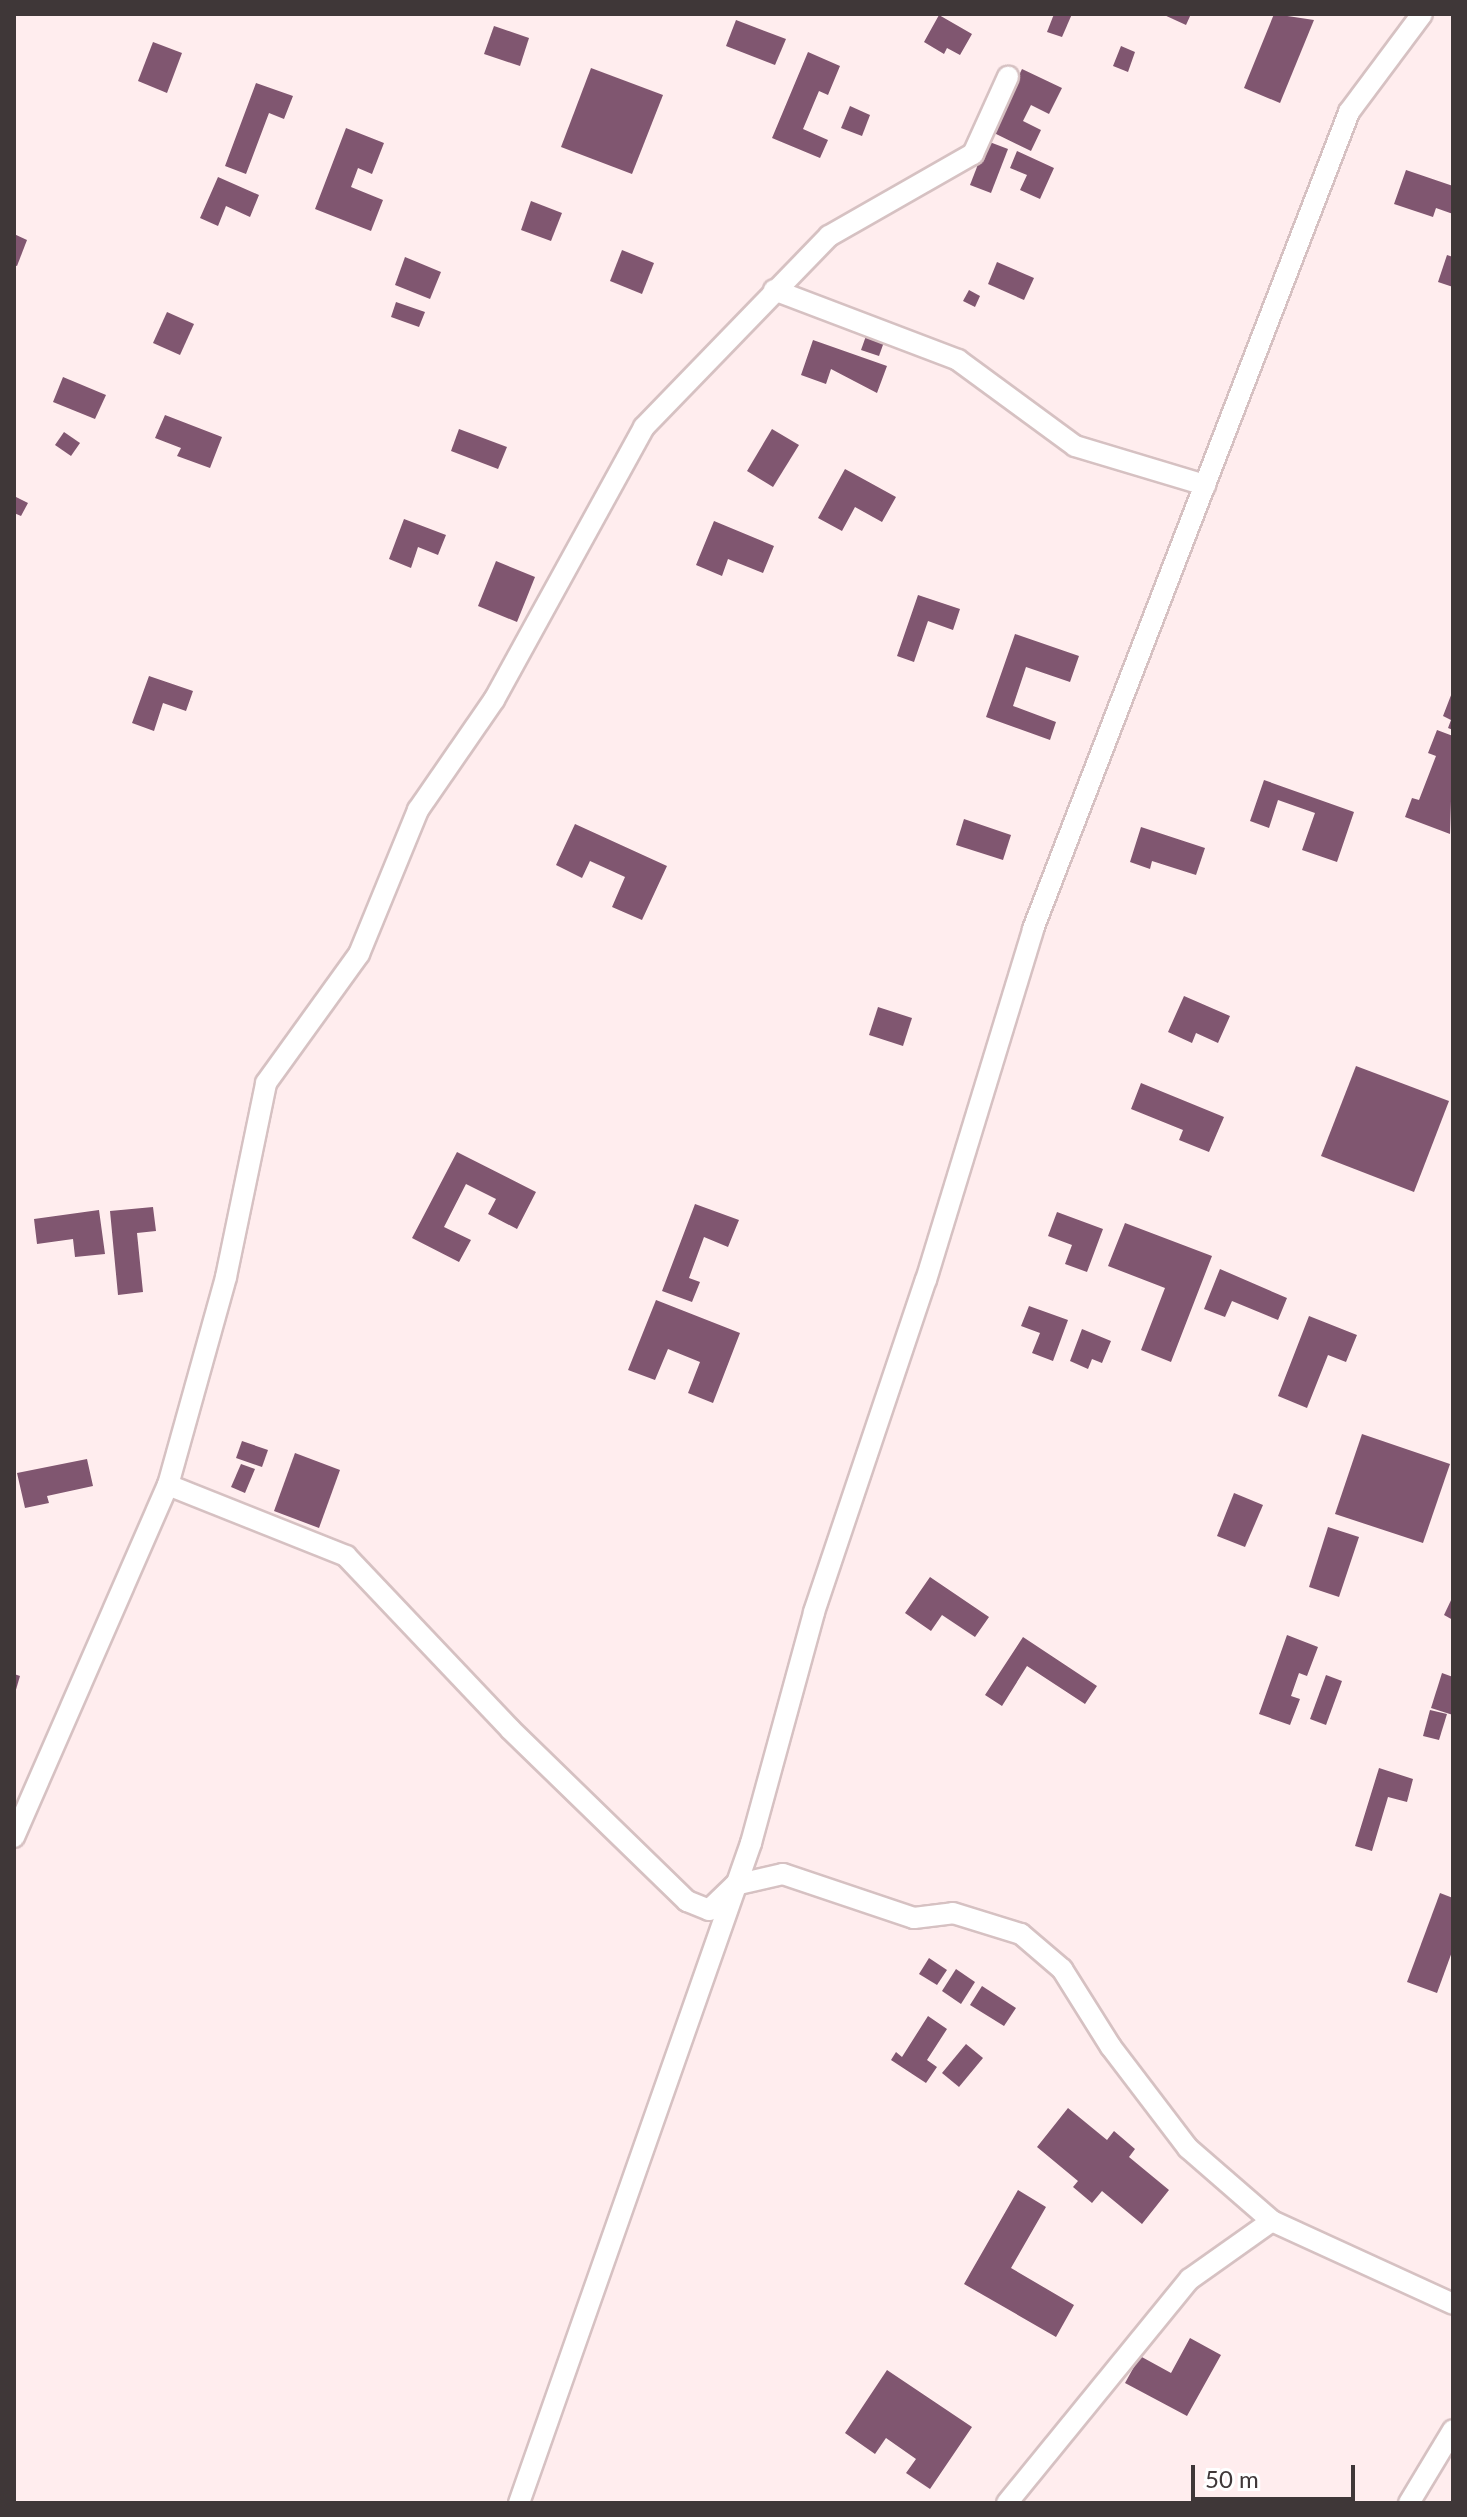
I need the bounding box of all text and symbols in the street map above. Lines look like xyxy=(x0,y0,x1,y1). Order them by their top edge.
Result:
scale bar xyxy=(1195,2449,1359,2499)
text: 50 m xyxy=(1205,2464,1259,2493)

